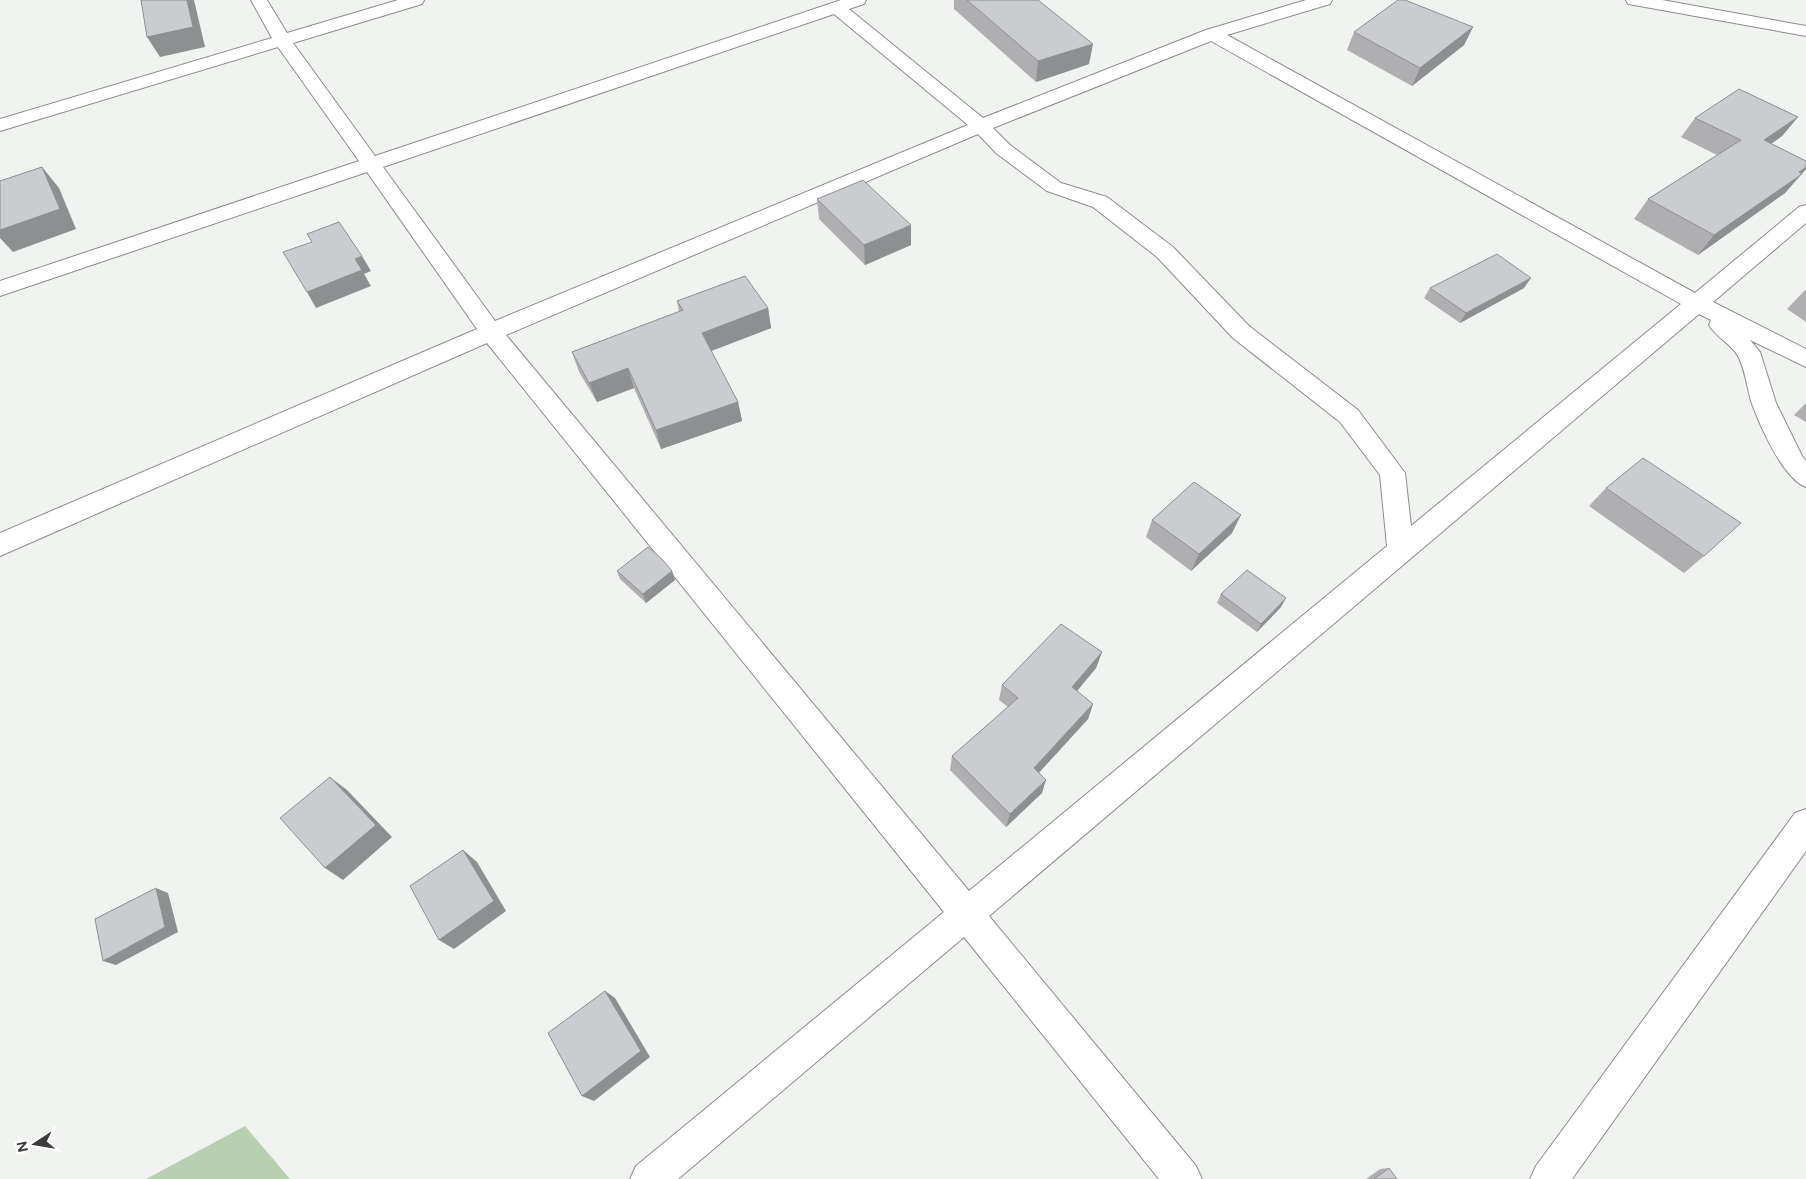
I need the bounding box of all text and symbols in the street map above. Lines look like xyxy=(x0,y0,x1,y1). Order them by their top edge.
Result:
north arrow xyxy=(10,1119,60,1169)
text: N xyxy=(13,1140,32,1154)

